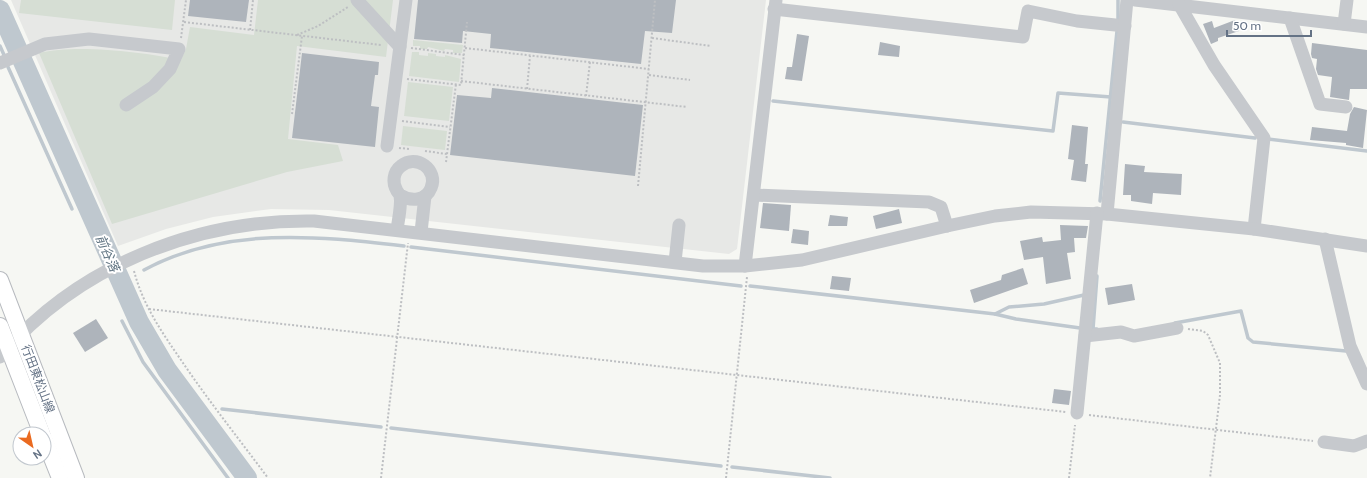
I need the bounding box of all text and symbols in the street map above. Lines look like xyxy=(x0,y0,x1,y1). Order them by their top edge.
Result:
scale bar xyxy=(1227,12,1311,38)
text: 50 m xyxy=(1233,18,1261,33)
water label: 前谷落 xyxy=(93,232,124,276)
street label: 行田東松山線 xyxy=(19,343,58,415)
north arrow xyxy=(12,426,52,466)
text: N xyxy=(30,446,45,462)

